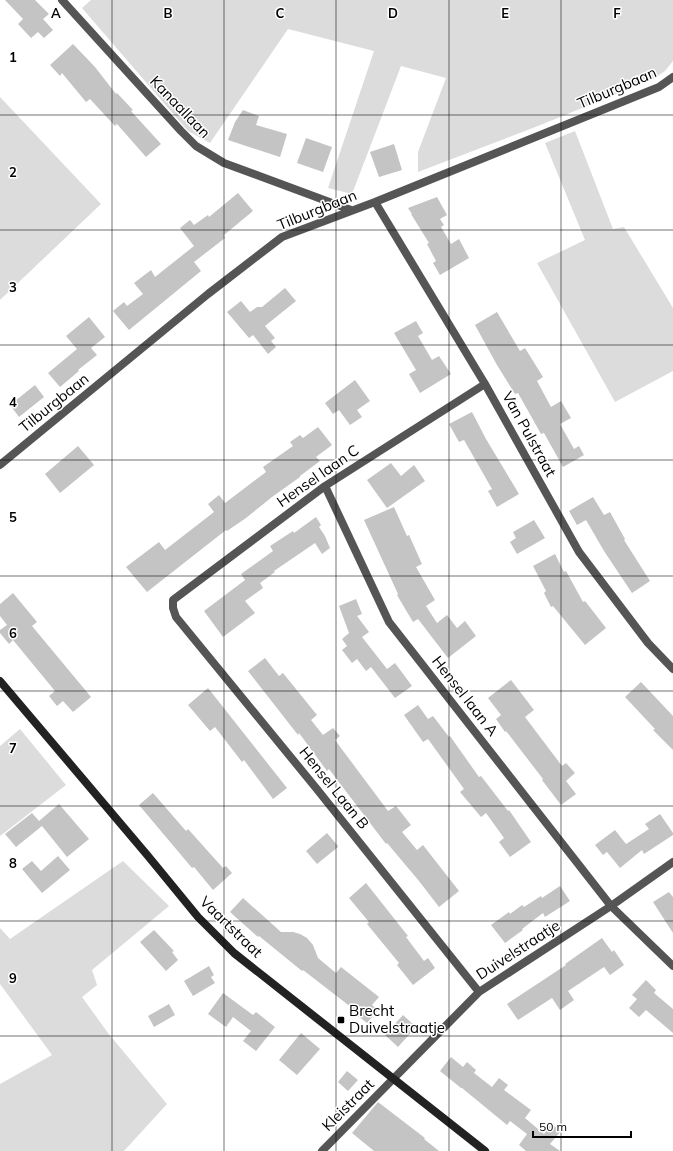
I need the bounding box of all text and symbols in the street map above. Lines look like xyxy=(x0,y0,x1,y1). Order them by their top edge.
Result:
text: A xyxy=(51,5,61,21)
text: B xyxy=(164,5,173,21)
text: C xyxy=(276,5,285,21)
text: D xyxy=(388,5,398,21)
text: E xyxy=(501,5,509,21)
text: F xyxy=(613,5,621,21)
text: 1 xyxy=(9,49,17,65)
street label: Tilburgbaan xyxy=(574,62,659,113)
street label: Kanaallaan xyxy=(146,72,215,142)
text: 2 xyxy=(9,164,17,180)
street label: Tilburgbaan xyxy=(274,185,359,234)
text: 3 xyxy=(9,279,17,295)
street label: Tilburgbaan xyxy=(15,369,92,436)
street label: Van Pulstraat xyxy=(498,388,561,480)
text: 4 xyxy=(9,394,17,410)
street label: Hensel laan C xyxy=(273,440,363,511)
text: 5 xyxy=(9,509,17,525)
text: 6 xyxy=(9,625,17,641)
street label: Hensel laan A xyxy=(428,652,503,740)
text: 7 xyxy=(9,740,17,756)
street label: Hensel Laan B xyxy=(295,743,373,833)
text: 8 xyxy=(9,855,17,871)
street label: Vaartstraat xyxy=(196,892,267,961)
street label: Duivelstraatje xyxy=(472,915,563,984)
text: 9 xyxy=(9,970,17,986)
place label: Brecht Duivelstraatje xyxy=(349,1001,445,1037)
marker: Brecht Duivelstraatje xyxy=(336,1015,346,1025)
street label: Kleistraat xyxy=(318,1075,378,1135)
scale bar xyxy=(533,1113,631,1139)
text: 50 m xyxy=(539,1119,567,1134)

